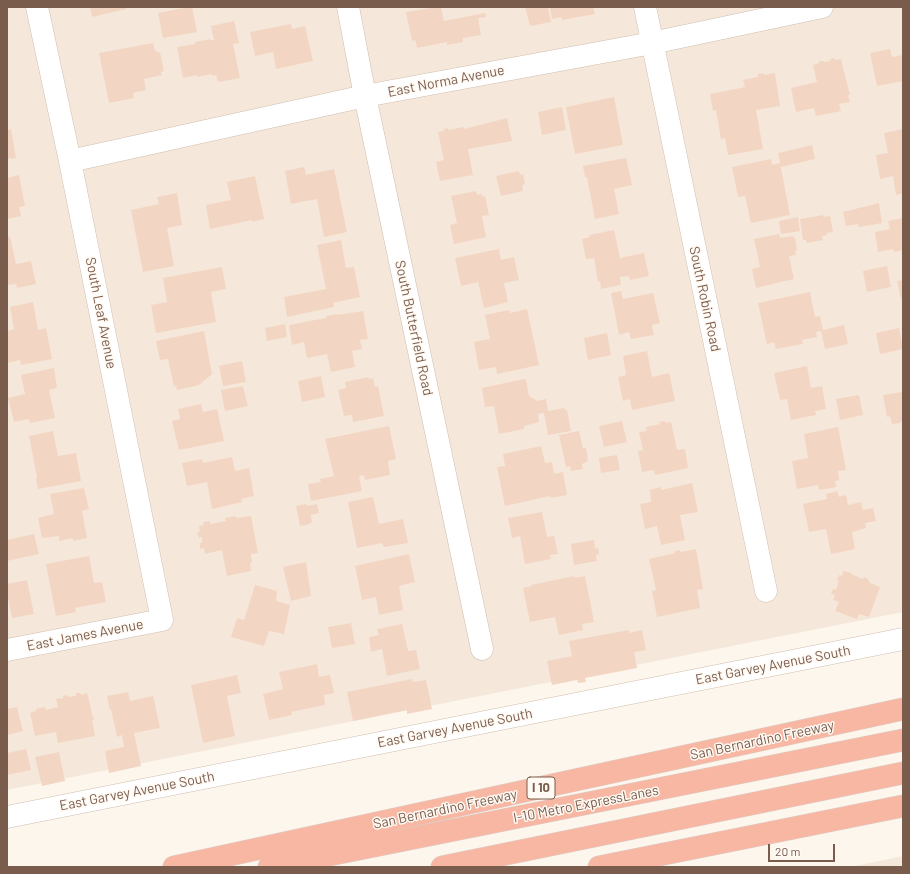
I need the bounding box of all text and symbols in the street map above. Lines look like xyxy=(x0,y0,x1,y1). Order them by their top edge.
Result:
street label: East Norma Avenue xyxy=(386,61,506,101)
street label: South Robin Road xyxy=(686,245,724,353)
street label: South Leaf Avenue xyxy=(82,256,120,370)
street label: South Butterfield Road xyxy=(391,259,437,397)
street label: East James Avenue xyxy=(25,615,145,655)
street label: East Garvey Avenue South xyxy=(694,642,852,688)
street label: East Garvey Avenue South xyxy=(376,705,534,751)
street label: San Bernardino Freeway xyxy=(688,717,836,763)
street label: East Garvey Avenue South xyxy=(58,768,216,814)
road number: I 10 xyxy=(527,777,555,799)
street label: I-10 Metro ExpressLanes xyxy=(512,782,660,826)
street label: San Bernardino Freeway xyxy=(371,786,519,832)
scale bar xyxy=(770,836,837,862)
text: 20 m xyxy=(775,844,801,858)

